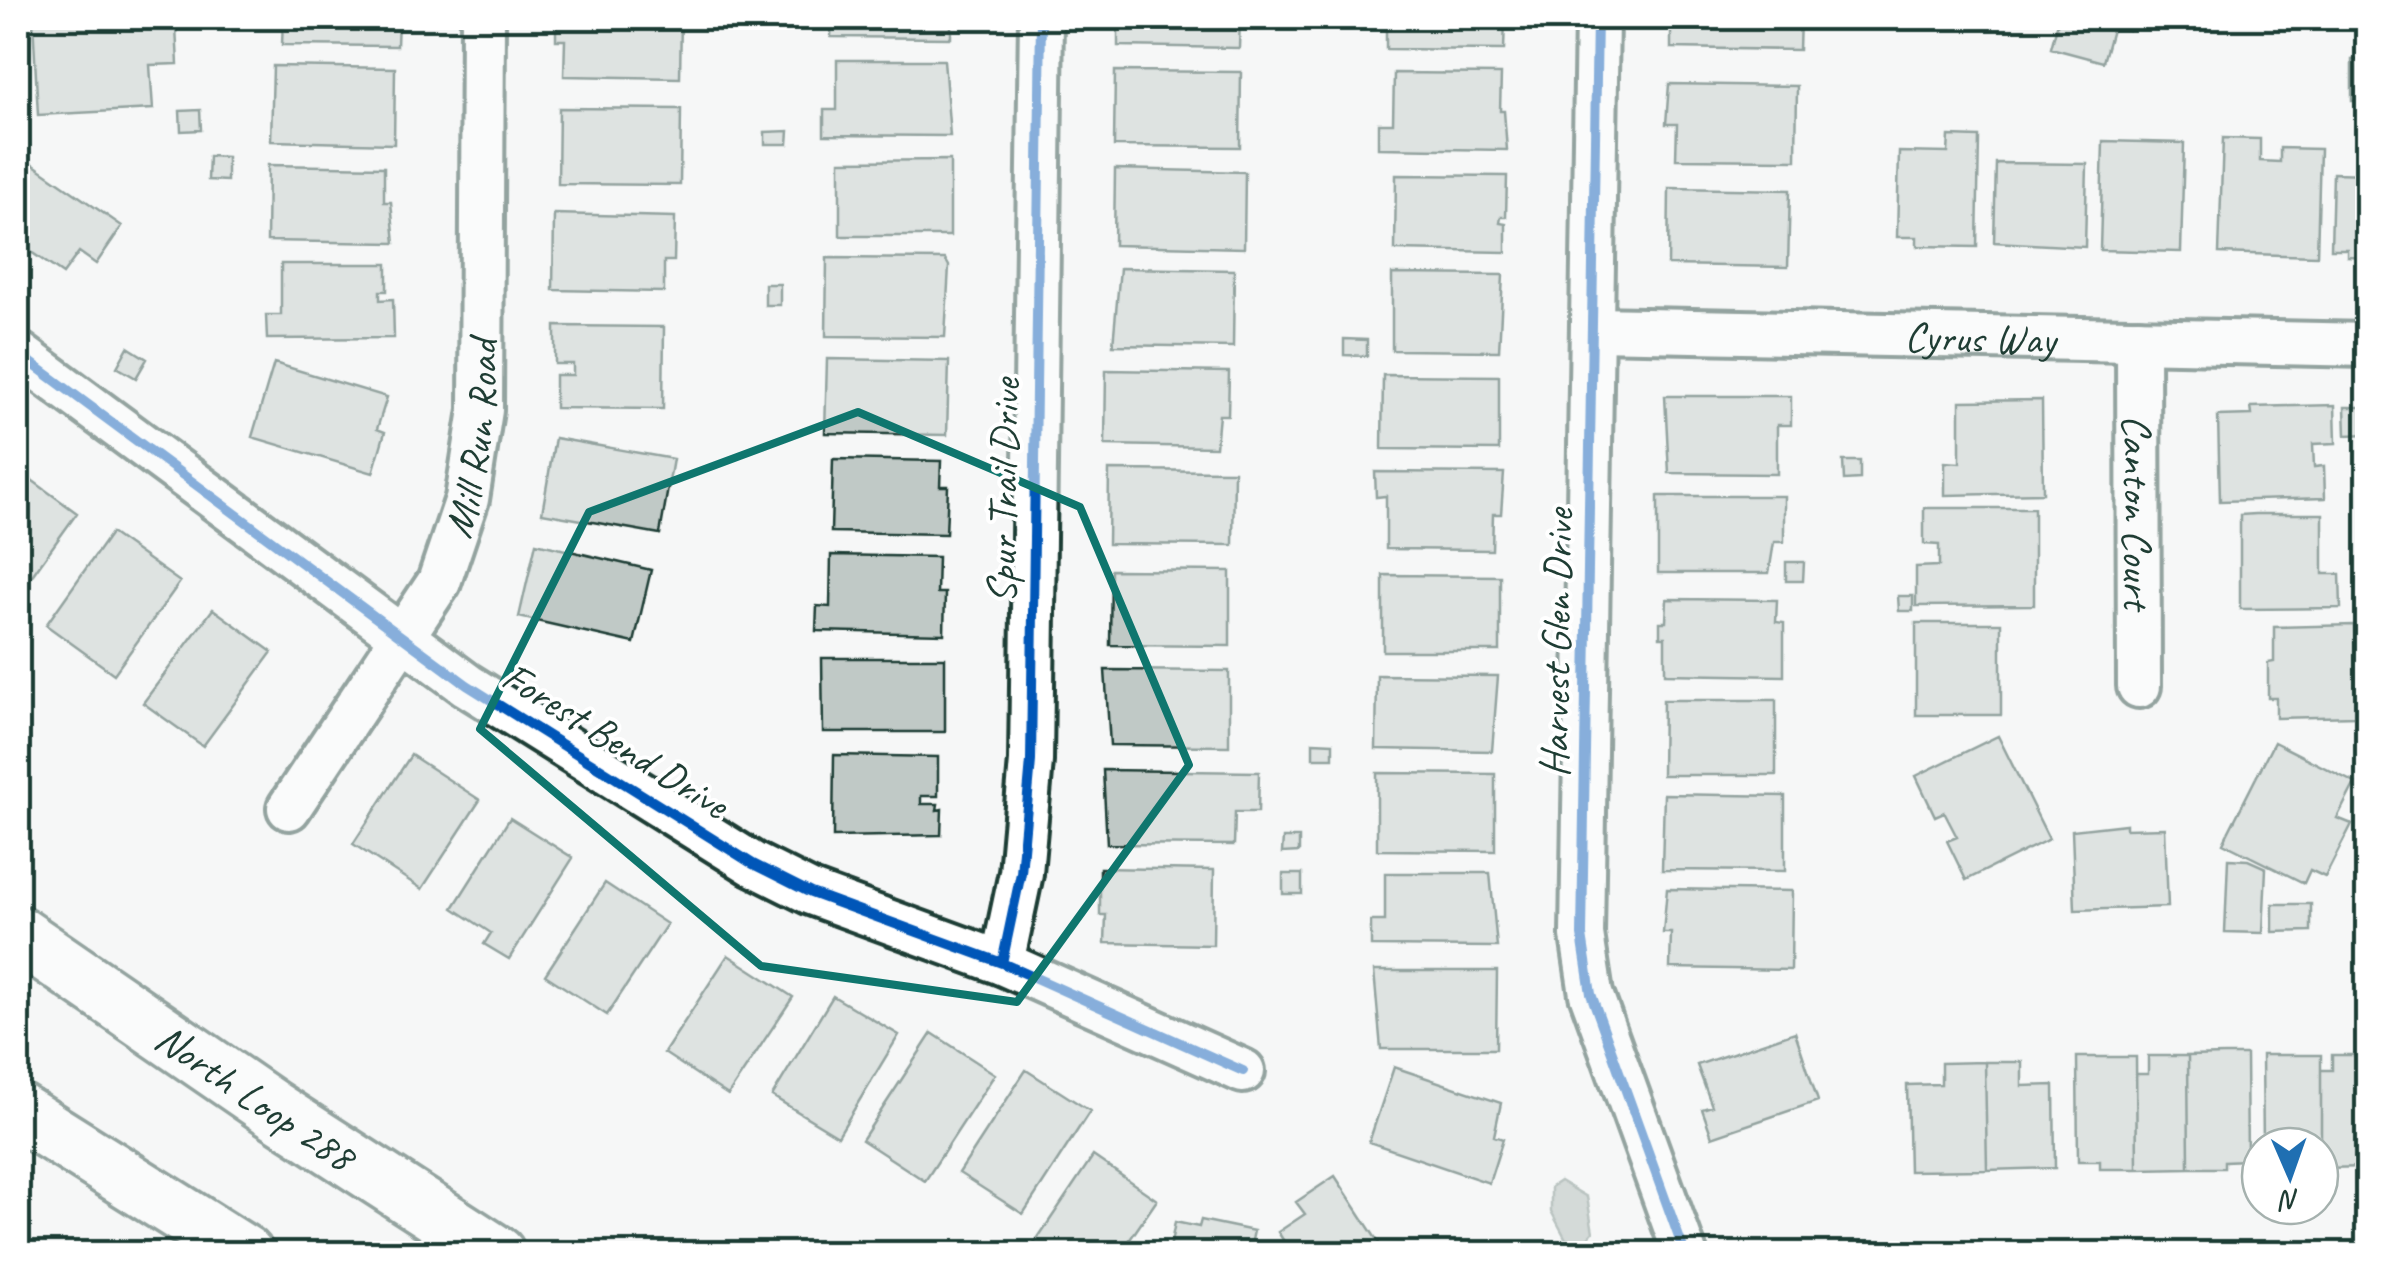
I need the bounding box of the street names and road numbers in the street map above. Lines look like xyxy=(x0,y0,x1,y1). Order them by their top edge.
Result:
street label: Cyrus Way xyxy=(1904,310,2059,367)
street label: Mill Run Road xyxy=(431,333,509,544)
street label: Spur Trail Drive xyxy=(975,376,1032,604)
street label: Canton Court xyxy=(2110,415,2164,613)
street label: Harvest Glen Drive xyxy=(1528,506,1585,778)
street label: Forest Bend Drive xyxy=(492,650,740,832)
street label: North Loop 288 xyxy=(145,1012,368,1185)

